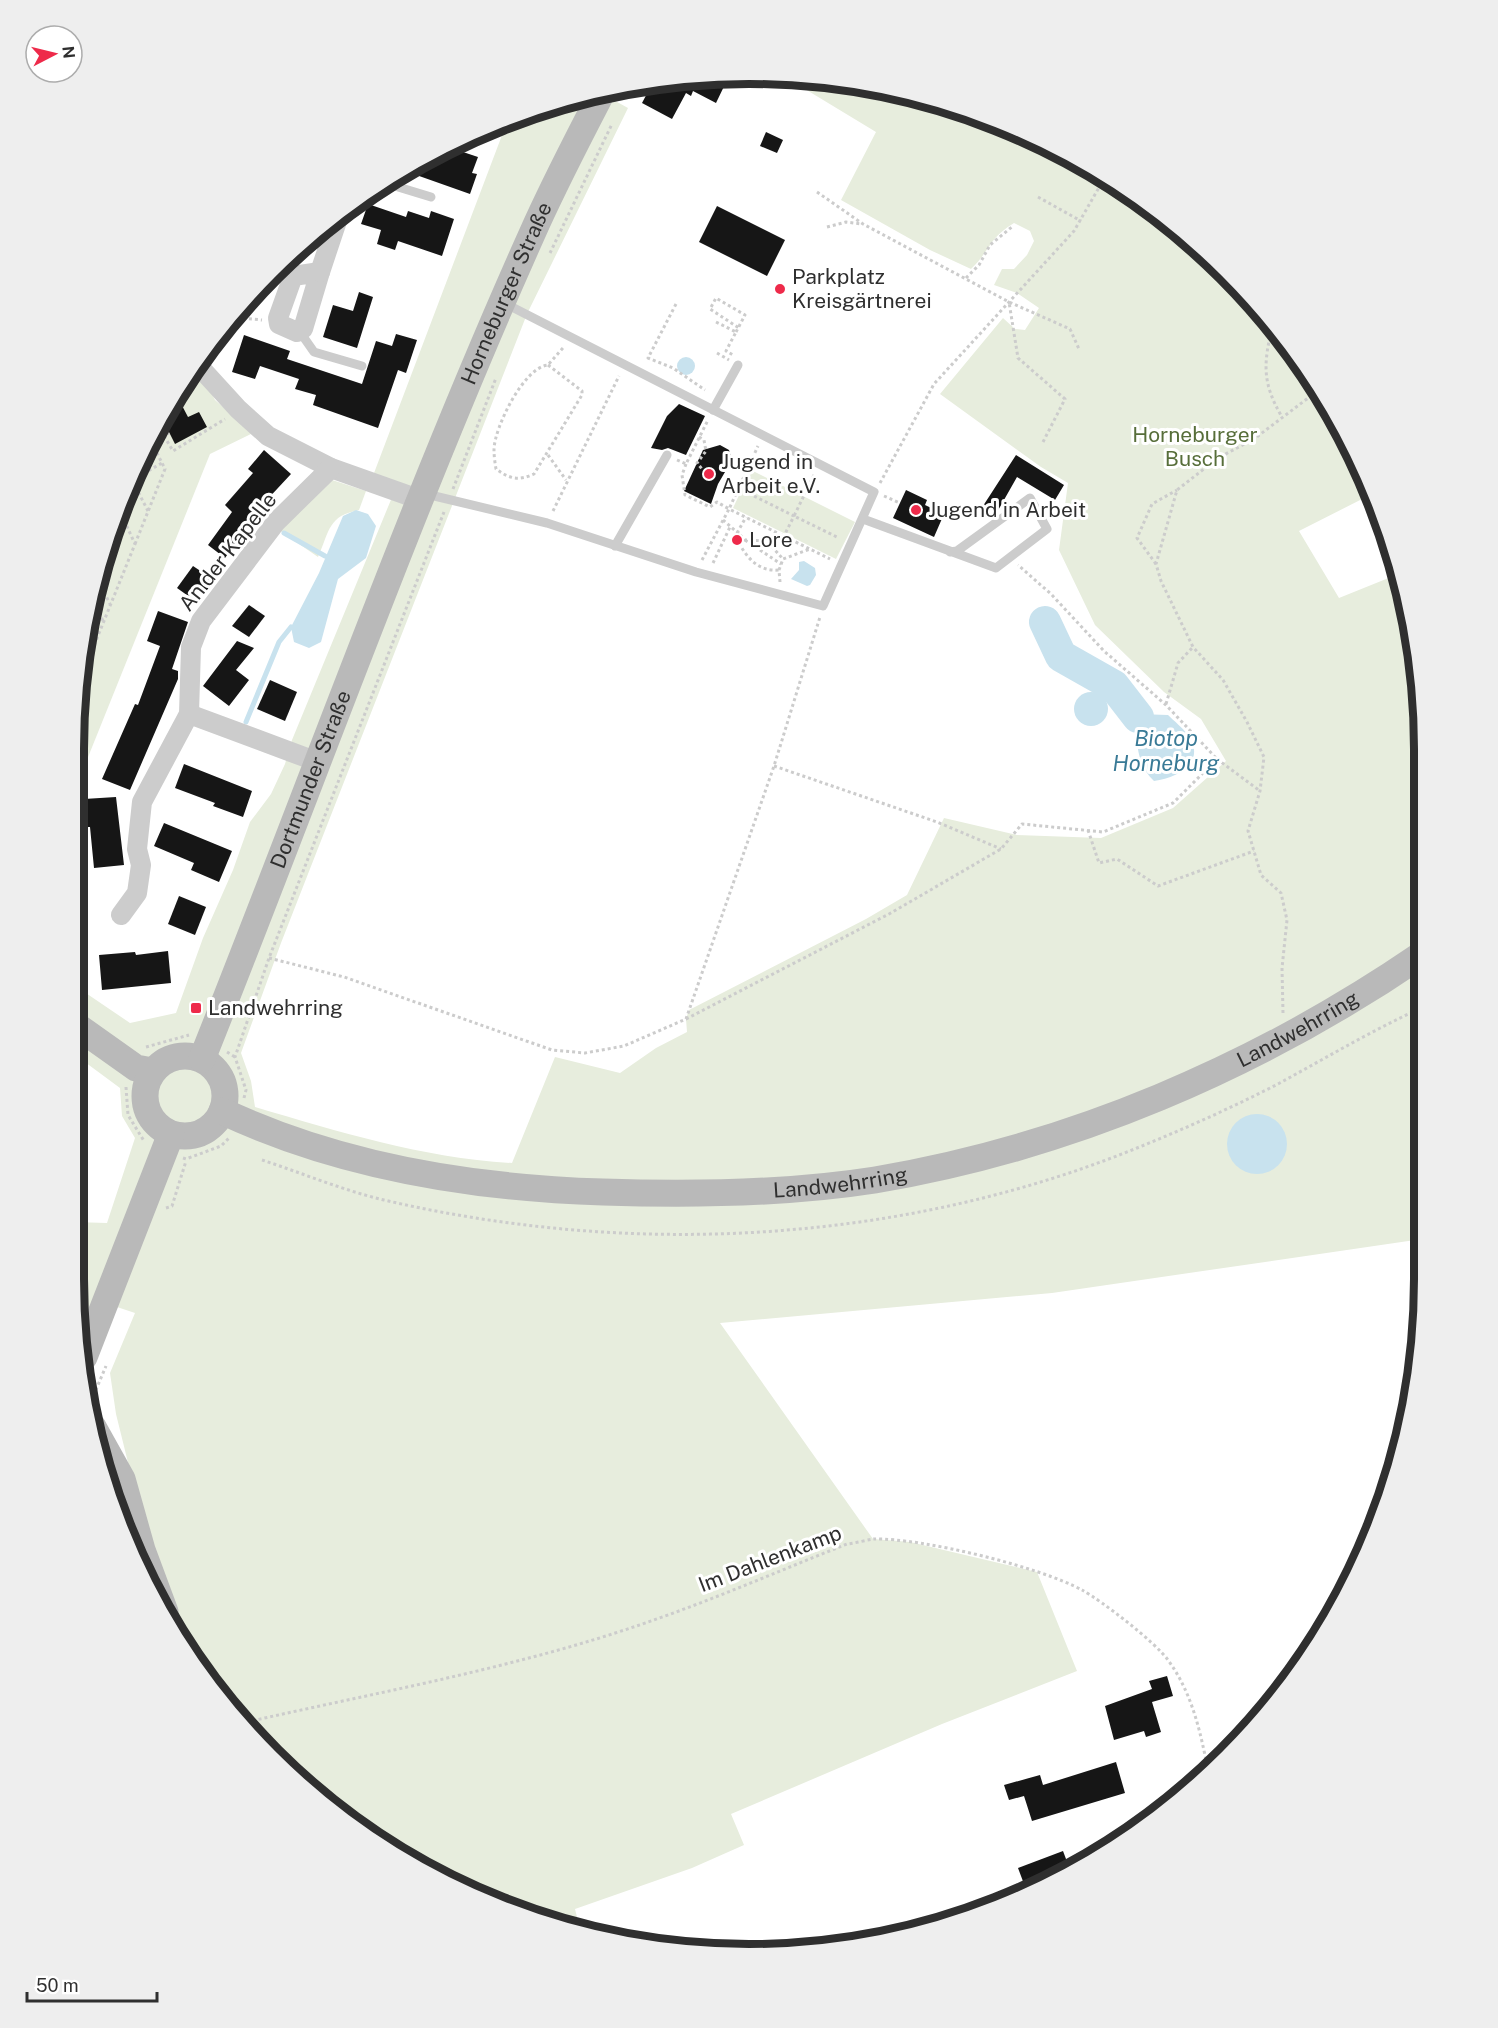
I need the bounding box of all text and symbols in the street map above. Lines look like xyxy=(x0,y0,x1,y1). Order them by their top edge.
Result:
north arrow xyxy=(24,24,84,84)
text: N xyxy=(58,45,79,60)
street label: Horneburger Straße xyxy=(455,198,557,388)
place label: Parkplatz Kreisgärtnerei xyxy=(792,264,932,313)
marker: Parkplatz Kreisgärtnerei xyxy=(773,282,787,296)
park label: Horneburger Busch xyxy=(1132,422,1258,471)
place label: Jugend in Arbeit e.V. xyxy=(721,449,820,498)
marker: Jugend in Arbeit e.V. xyxy=(702,467,716,481)
street label: An der Kapelle xyxy=(174,487,282,616)
place label: Jugend in Arbeit xyxy=(928,497,1086,522)
marker: Jugend in Arbeit xyxy=(909,503,923,517)
place label: Lore xyxy=(749,527,793,552)
marker: Lore xyxy=(730,533,744,547)
street label: Dortmunder Straße xyxy=(265,687,356,872)
water label: Biotop Horneburg xyxy=(1113,725,1220,776)
street label: Landwehrring xyxy=(1233,985,1363,1072)
place label: Landwehrring xyxy=(208,995,343,1020)
marker: Landwehrring xyxy=(189,1001,203,1015)
street label: Landwehrring xyxy=(772,1161,909,1203)
street label: Im Dahlenkamp xyxy=(695,1520,845,1597)
scale bar xyxy=(27,1965,158,2003)
text: 50 m xyxy=(36,1975,79,1996)

